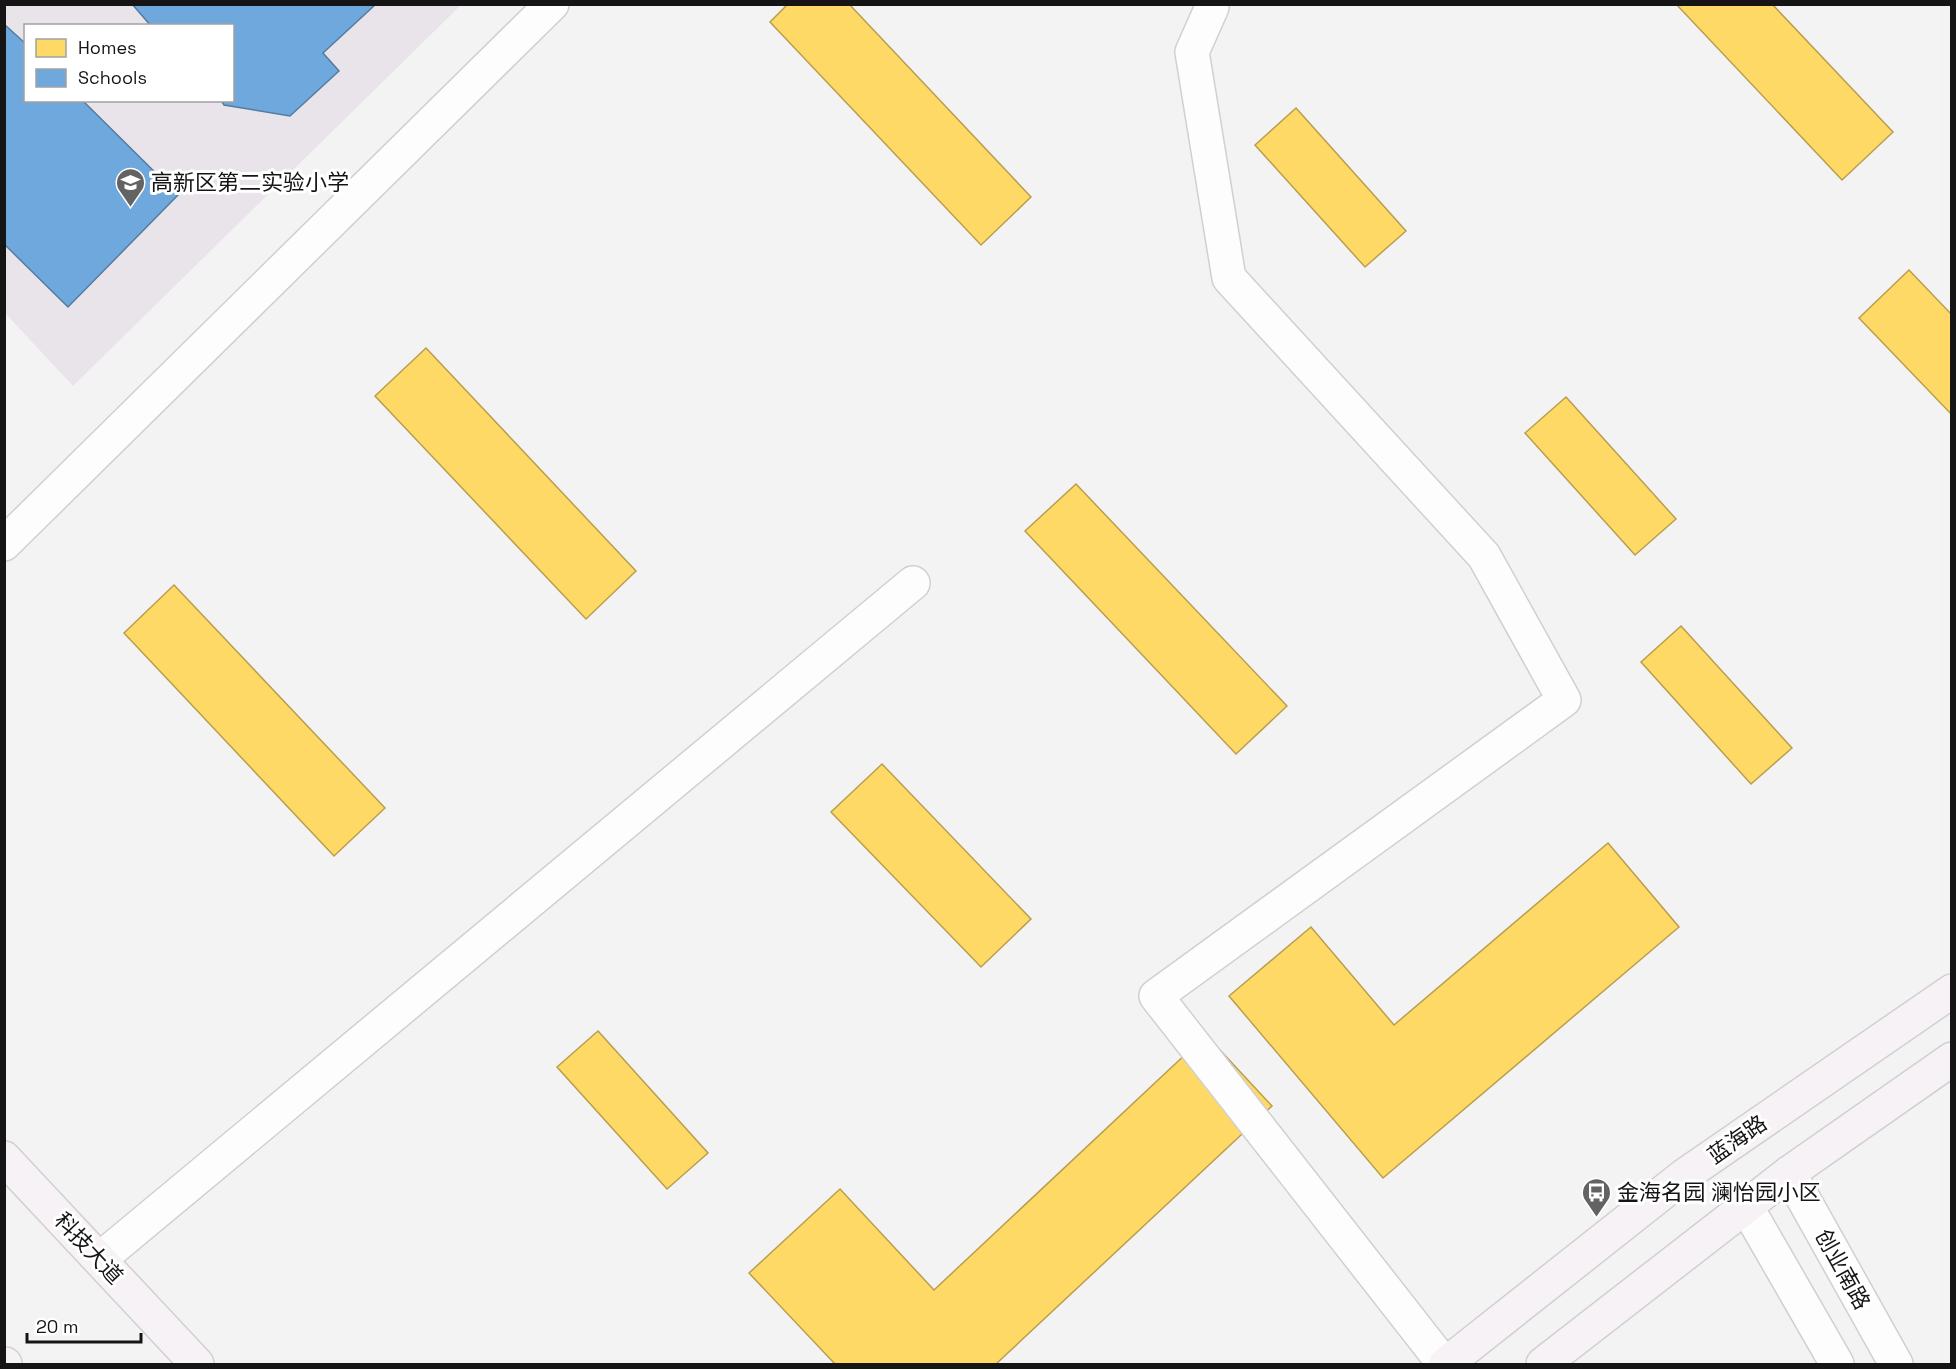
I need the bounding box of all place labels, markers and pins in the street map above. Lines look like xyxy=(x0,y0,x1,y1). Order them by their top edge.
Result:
school or university icon: 高新区第二实验小学 xyxy=(114,166,146,208)
place label: 高新区第二实验小学 xyxy=(151,168,349,196)
bus stop icon: 金海名园 澜怡园小区 xyxy=(1580,1176,1612,1218)
place label: 金海名园 澜怡园小区 xyxy=(1617,1178,1821,1206)

